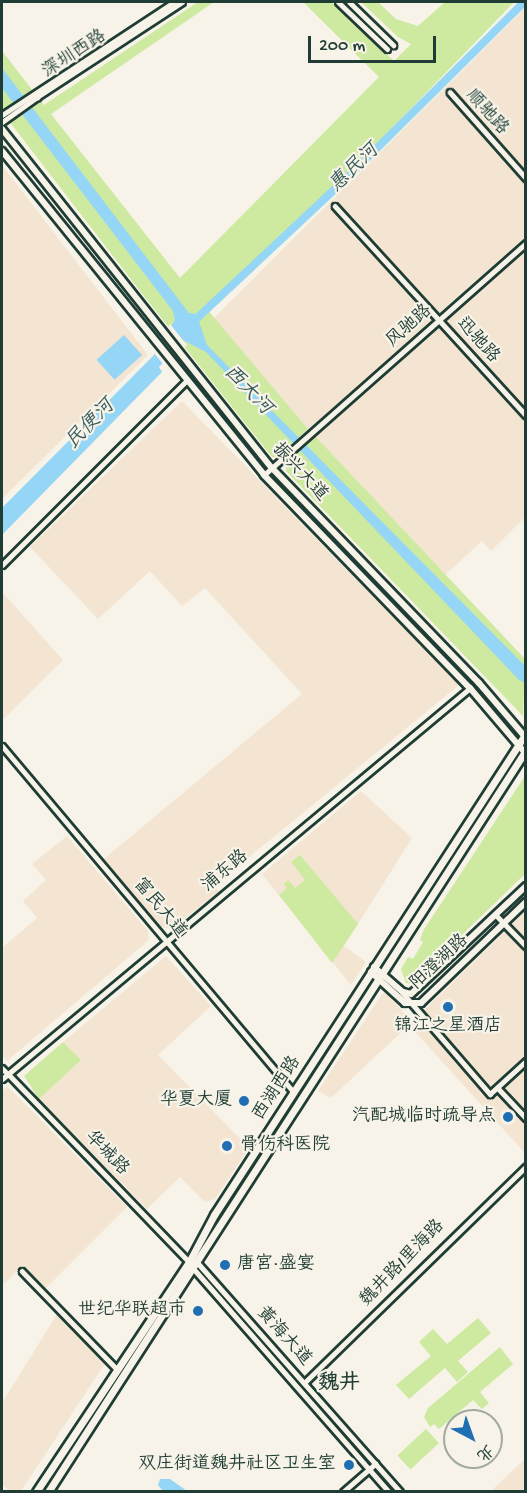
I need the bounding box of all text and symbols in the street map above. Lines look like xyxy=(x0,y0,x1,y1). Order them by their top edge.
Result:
scale bar xyxy=(311,24,438,62)
street label: 深圳西路 xyxy=(39,26,111,84)
text: 200 m xyxy=(319,36,365,57)
street label: 顺驰路 xyxy=(460,86,512,140)
water label: 惠民河 xyxy=(325,140,385,198)
street label: 风驰路 xyxy=(383,301,437,353)
street label: 迅驰路 xyxy=(451,314,503,368)
water label: 西大河 xyxy=(218,361,276,421)
water label: 民便河 xyxy=(62,395,120,455)
street label: 振兴大道 xyxy=(267,439,331,507)
street label: 浦东路 xyxy=(198,846,254,898)
street label: 富民大道 xyxy=(128,874,190,944)
street label: 阳澄湖路 xyxy=(406,931,474,995)
marker: 锦江之星酒店 xyxy=(441,1000,455,1014)
place label: 锦江之星酒店 xyxy=(394,1016,502,1038)
street label: 西湖西路 xyxy=(249,1053,307,1125)
place label: 华夏大厦 xyxy=(160,1090,232,1112)
marker: 华夏大厦 xyxy=(237,1094,251,1108)
place label: 汽配城临时疏导点 xyxy=(352,1106,496,1128)
marker: 汽配城临时疏导点 xyxy=(501,1110,515,1124)
street label: 华城路 xyxy=(79,1127,133,1181)
place label: 骨伤科医院 xyxy=(240,1135,330,1157)
marker: 骨伤科医院 xyxy=(218,1137,236,1155)
street label: 魏井路/里海路 xyxy=(356,1216,450,1312)
place label: 唐宫·盛宴 xyxy=(237,1254,315,1276)
marker: 唐宫·盛宴 xyxy=(218,1258,232,1272)
place label: 世纪华联超市 xyxy=(78,1300,186,1322)
street label: 黄海大道 xyxy=(251,1303,315,1371)
marker: 世纪华联超市 xyxy=(191,1304,205,1318)
district label: 魏井 xyxy=(318,1372,360,1398)
north arrow xyxy=(443,1409,503,1469)
text: 北 xyxy=(472,1439,496,1464)
place label: 双庄街道魏井社区卫生室 xyxy=(138,1454,336,1476)
marker: 双庄街道魏井社区卫生室 xyxy=(340,1456,358,1474)

